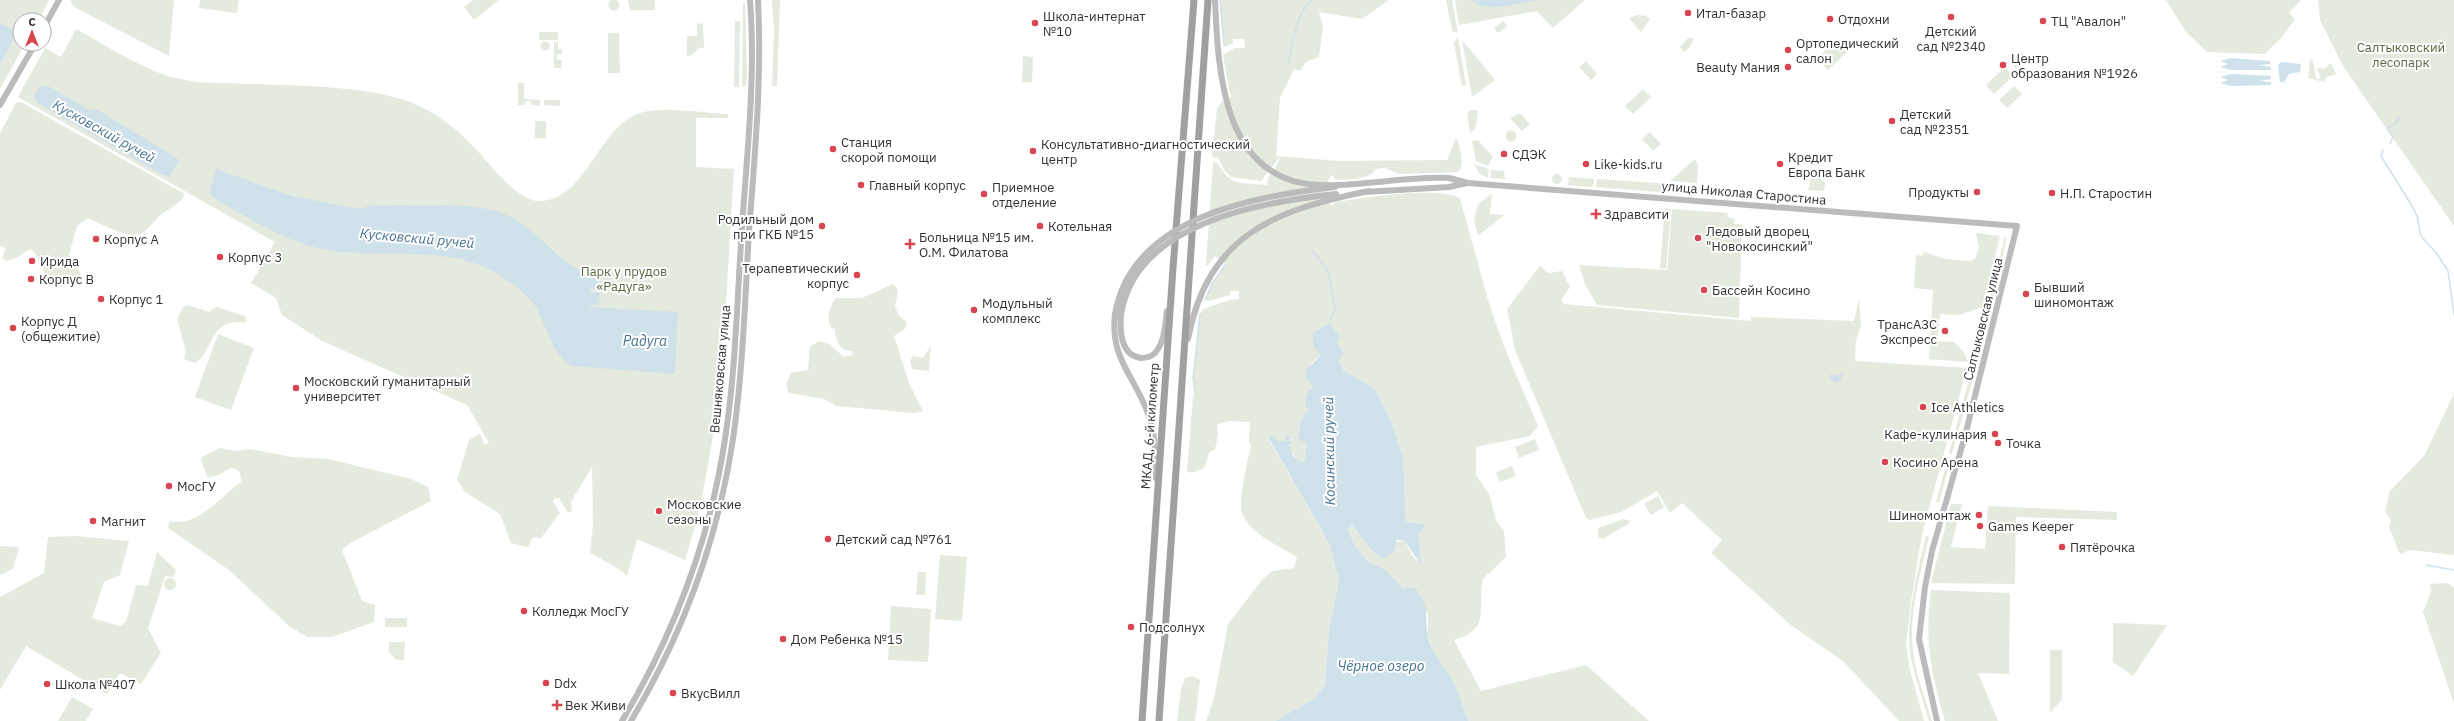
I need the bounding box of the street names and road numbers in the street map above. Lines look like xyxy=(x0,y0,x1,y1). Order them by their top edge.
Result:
street label: улица Николая Старостина xyxy=(1661,177,1827,209)
street label: Салтыковская улица xyxy=(1960,256,2007,382)
street label: Вешняковская улица xyxy=(706,304,734,434)
street label: МКАД, 6-й километр xyxy=(1137,362,1163,490)

